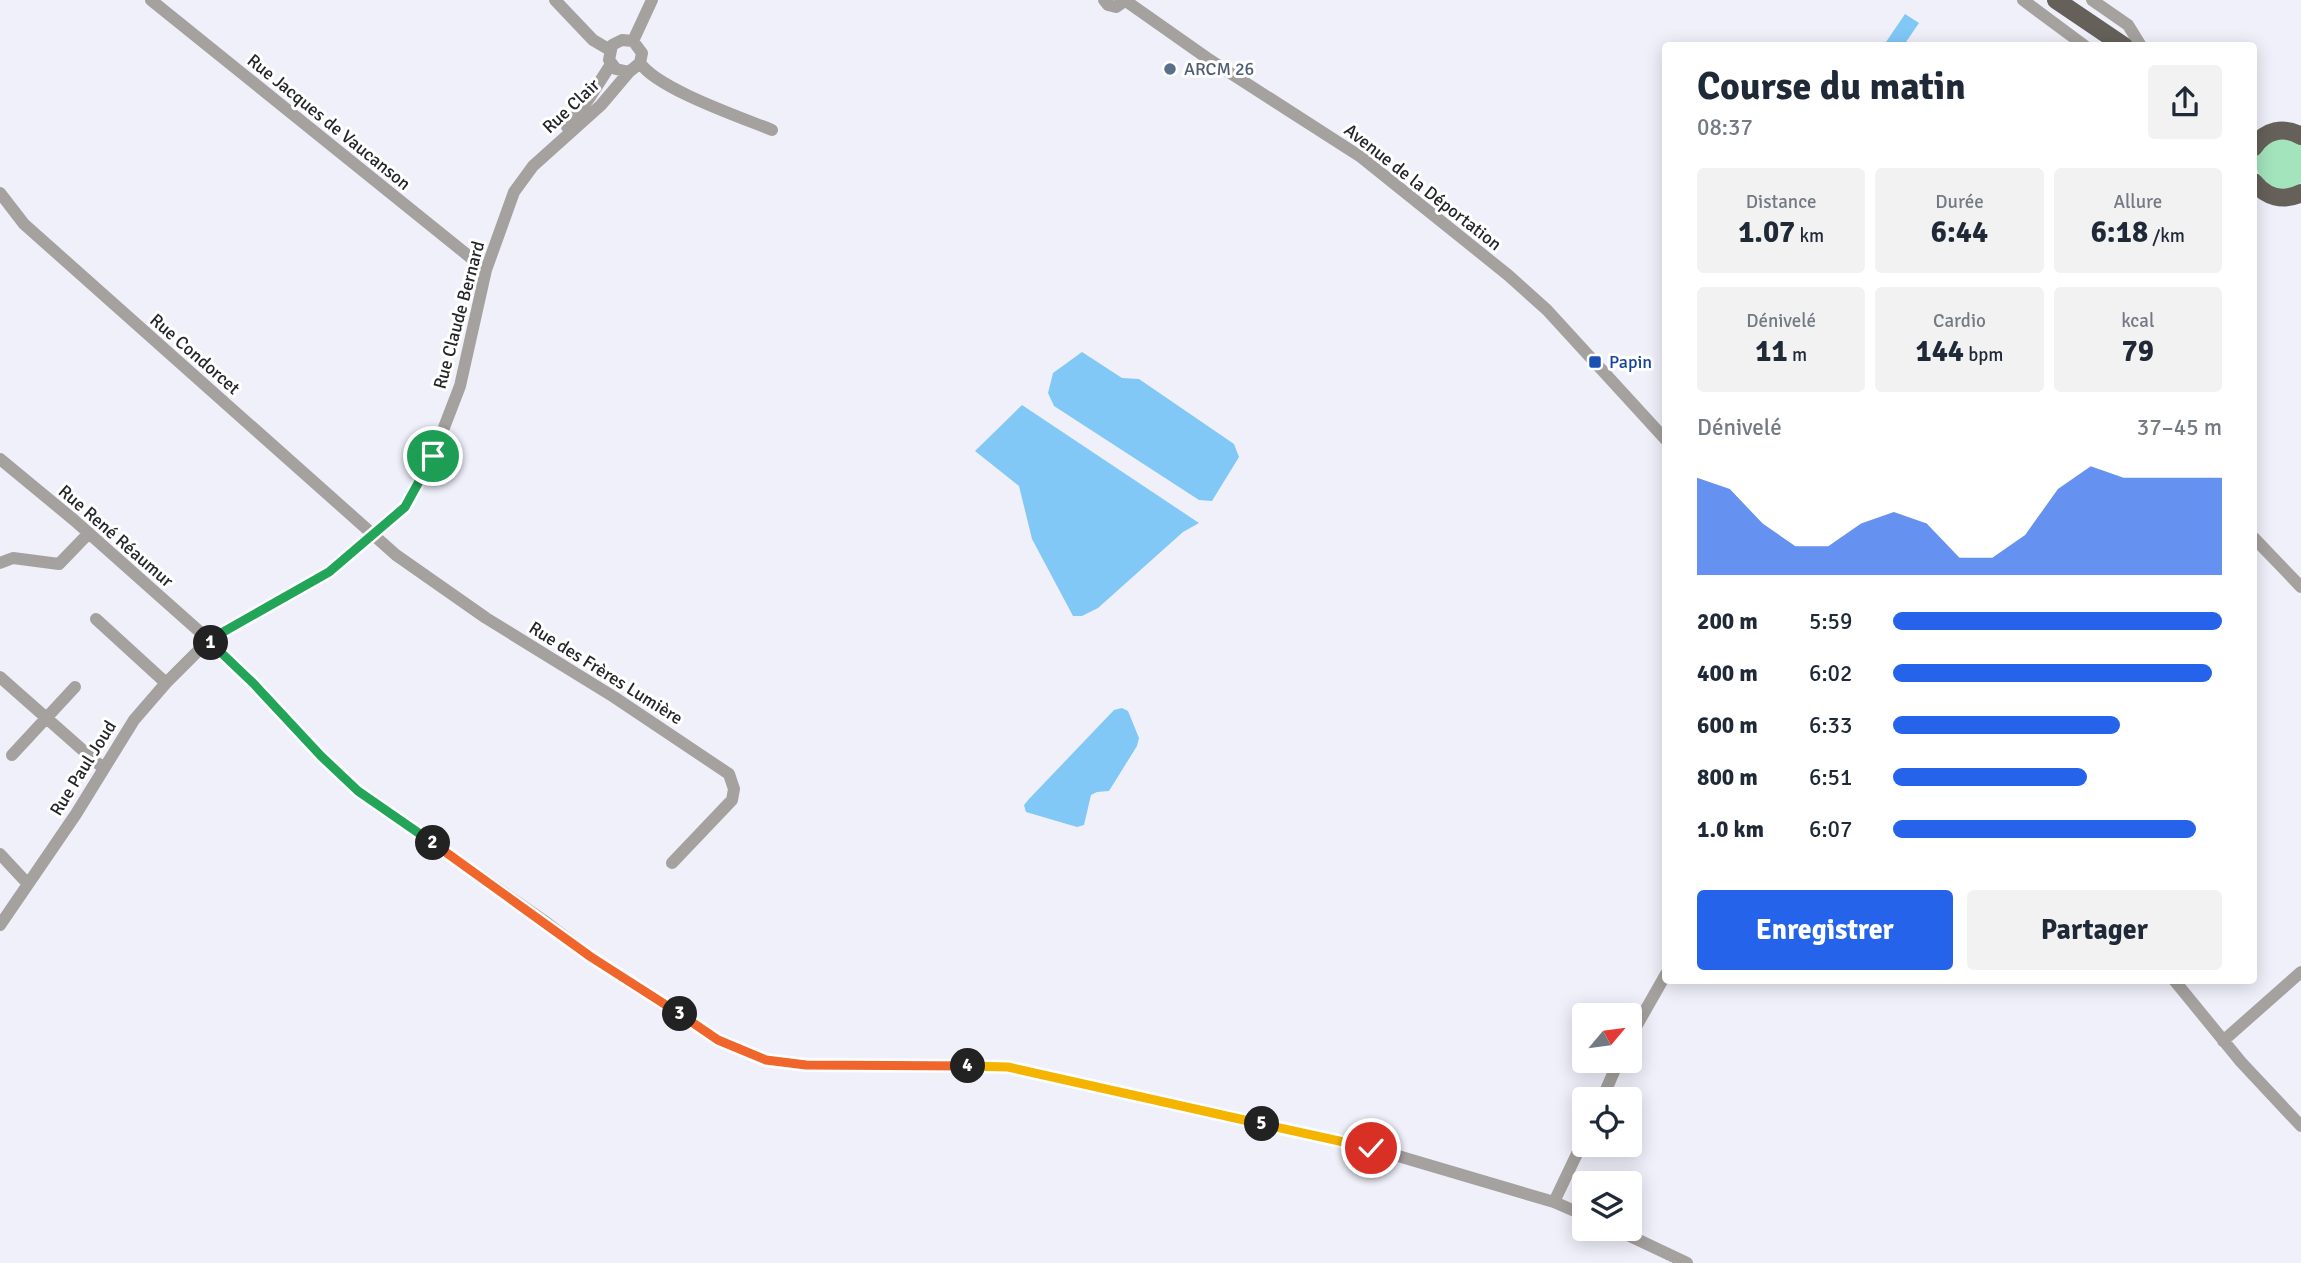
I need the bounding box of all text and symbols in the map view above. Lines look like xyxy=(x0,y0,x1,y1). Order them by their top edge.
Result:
street label: Rue Jacques de Vaucanson xyxy=(243,49,415,195)
place label: ARCM 26 xyxy=(1184,58,1254,80)
marker: ARCM 26 xyxy=(1162,61,1178,77)
text: Course du matin xyxy=(1697,63,1966,110)
button: share xyxy=(2148,65,2222,139)
street label: Rue Clair xyxy=(538,74,604,138)
text: 08:37 xyxy=(1697,113,1753,142)
street label: Avenue de la Déportation xyxy=(1340,119,1506,255)
text: Distance xyxy=(1746,190,1817,214)
text: Durée xyxy=(1935,190,1984,214)
text: Allure xyxy=(2113,190,2162,214)
text: 1.07 xyxy=(1738,214,1795,251)
text: 6:44 xyxy=(1931,214,1988,251)
text: 6:18 xyxy=(2091,214,2148,251)
text: km xyxy=(1795,224,1824,248)
text: /km xyxy=(2148,224,2185,248)
street label: Rue Claude Bernard xyxy=(429,239,489,391)
street label: Rue Condorcet xyxy=(146,309,244,399)
text: Dénivelé xyxy=(1746,309,1816,333)
text: Cardio xyxy=(1933,309,1986,333)
text: kcal xyxy=(2121,309,2154,333)
text: 11 xyxy=(1755,333,1788,370)
text: 144 xyxy=(1915,333,1964,370)
text: 79 xyxy=(2122,333,2154,370)
text: m xyxy=(1788,343,1807,367)
text: bpm xyxy=(1964,343,2004,367)
place label: Papin xyxy=(1609,351,1652,373)
marker: Papin xyxy=(1587,354,1603,370)
text: Dénivelé xyxy=(1697,413,1782,442)
text: 37–45 m xyxy=(2137,413,2222,442)
pin xyxy=(403,426,463,486)
icon: arrive xyxy=(414,437,452,475)
street label: Rue René Réaumur xyxy=(54,480,178,592)
text: 200 m xyxy=(1697,607,1758,636)
text: 5:59 xyxy=(1809,607,1852,636)
street label: Rue des Frères Lumière xyxy=(525,617,687,729)
pin: 1 xyxy=(194,626,228,660)
text: 1 xyxy=(205,630,216,654)
text: 400 m xyxy=(1697,659,1758,688)
text: 6:02 xyxy=(1809,659,1852,688)
text: 600 m xyxy=(1697,711,1758,740)
text: 6:33 xyxy=(1809,711,1852,740)
street label: Rue Paul Joud xyxy=(45,716,121,820)
text: 800 m xyxy=(1697,763,1758,792)
text: 6:51 xyxy=(1809,763,1852,792)
text: 1.0 km xyxy=(1697,815,1764,844)
text: 6:07 xyxy=(1809,815,1852,844)
pin: 2 xyxy=(416,826,450,860)
text: 2 xyxy=(427,830,438,854)
button: Enregistrer xyxy=(1697,890,1953,970)
button: Partager xyxy=(1967,890,2222,970)
pin: 3 xyxy=(662,996,698,1032)
text: 3 xyxy=(674,1001,685,1025)
north arrow xyxy=(1572,1003,1642,1073)
map controls xyxy=(1572,1003,1642,1241)
pin: 4 xyxy=(950,1048,986,1084)
text: 4 xyxy=(962,1053,973,1077)
button: locate xyxy=(1572,1087,1642,1157)
pin: 5 xyxy=(1244,1106,1280,1142)
text: 5 xyxy=(1256,1111,1267,1135)
pin xyxy=(1341,1118,1401,1178)
icon: check xyxy=(1352,1129,1390,1167)
button: layers xyxy=(1572,1171,1642,1241)

